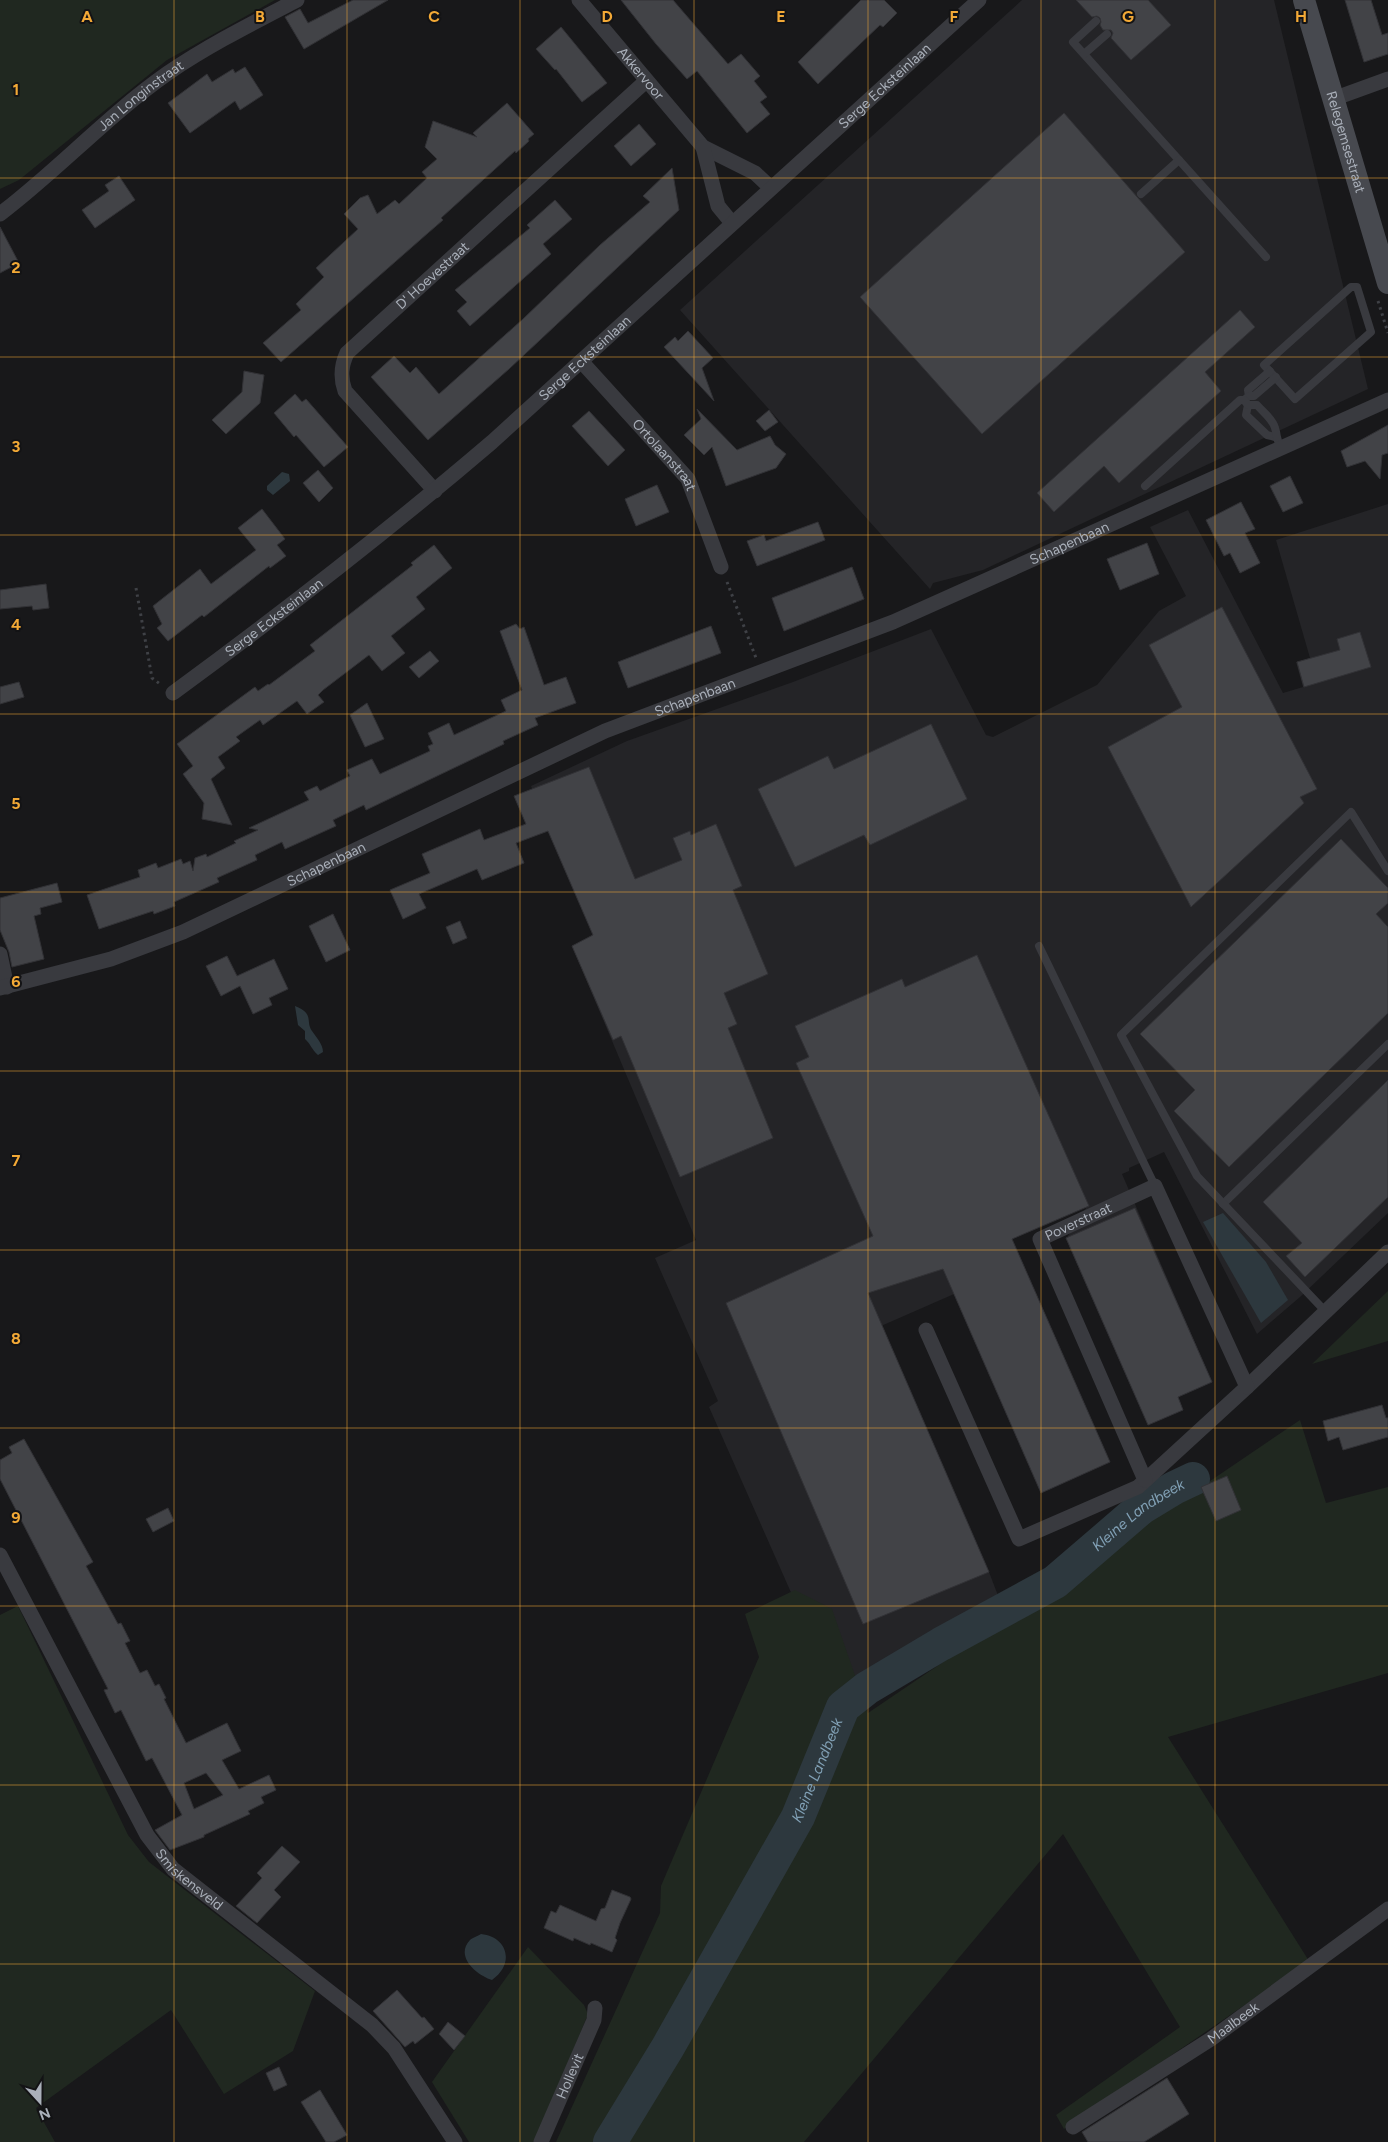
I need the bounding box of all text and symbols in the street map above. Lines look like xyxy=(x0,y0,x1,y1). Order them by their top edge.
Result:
text: A xyxy=(81,7,93,26)
text: B xyxy=(255,7,265,26)
text: C xyxy=(428,7,440,26)
text: D xyxy=(601,7,613,26)
text: E xyxy=(776,7,786,26)
text: F xyxy=(950,7,959,26)
text: G xyxy=(1122,7,1134,26)
text: H xyxy=(1295,7,1307,26)
street label: Serge Ecksteinlaan xyxy=(835,39,934,132)
street label: Akkervoor xyxy=(614,44,668,103)
street label: Jan Longinstraat xyxy=(94,57,187,134)
text: 1 xyxy=(13,80,19,99)
street label: Relegemsestraat xyxy=(1323,89,1369,195)
street label: D' Hoevestraat xyxy=(392,238,472,313)
text: 2 xyxy=(11,258,21,277)
street label: Serge Ecksteinlaan xyxy=(535,312,634,404)
street label: Ortolaanstraat xyxy=(629,415,700,493)
text: 3 xyxy=(12,437,21,456)
street label: Schapenbaan xyxy=(1027,518,1112,568)
street label: Serge Ecksteinlaan xyxy=(221,574,326,660)
text: 4 xyxy=(11,615,21,634)
street label: Schapenbaan xyxy=(652,674,738,720)
text: 5 xyxy=(11,794,21,813)
street label: Schapenbaan xyxy=(284,838,368,890)
text: 6 xyxy=(11,972,21,991)
text: 7 xyxy=(12,1151,21,1170)
street label: Poverstraat xyxy=(1042,1199,1114,1244)
text: 8 xyxy=(11,1329,21,1348)
water label: Kleine Landbeek xyxy=(1088,1475,1188,1555)
text: 9 xyxy=(11,1508,21,1527)
water label: Kleine Landbeek xyxy=(788,1715,847,1826)
street label: Smiskensveld xyxy=(152,1845,227,1914)
street label: Maalbeek xyxy=(1204,1998,1262,2047)
street label: Hollevit xyxy=(552,2051,587,2101)
north arrow xyxy=(15,2077,65,2127)
text: N xyxy=(36,2104,53,2124)

